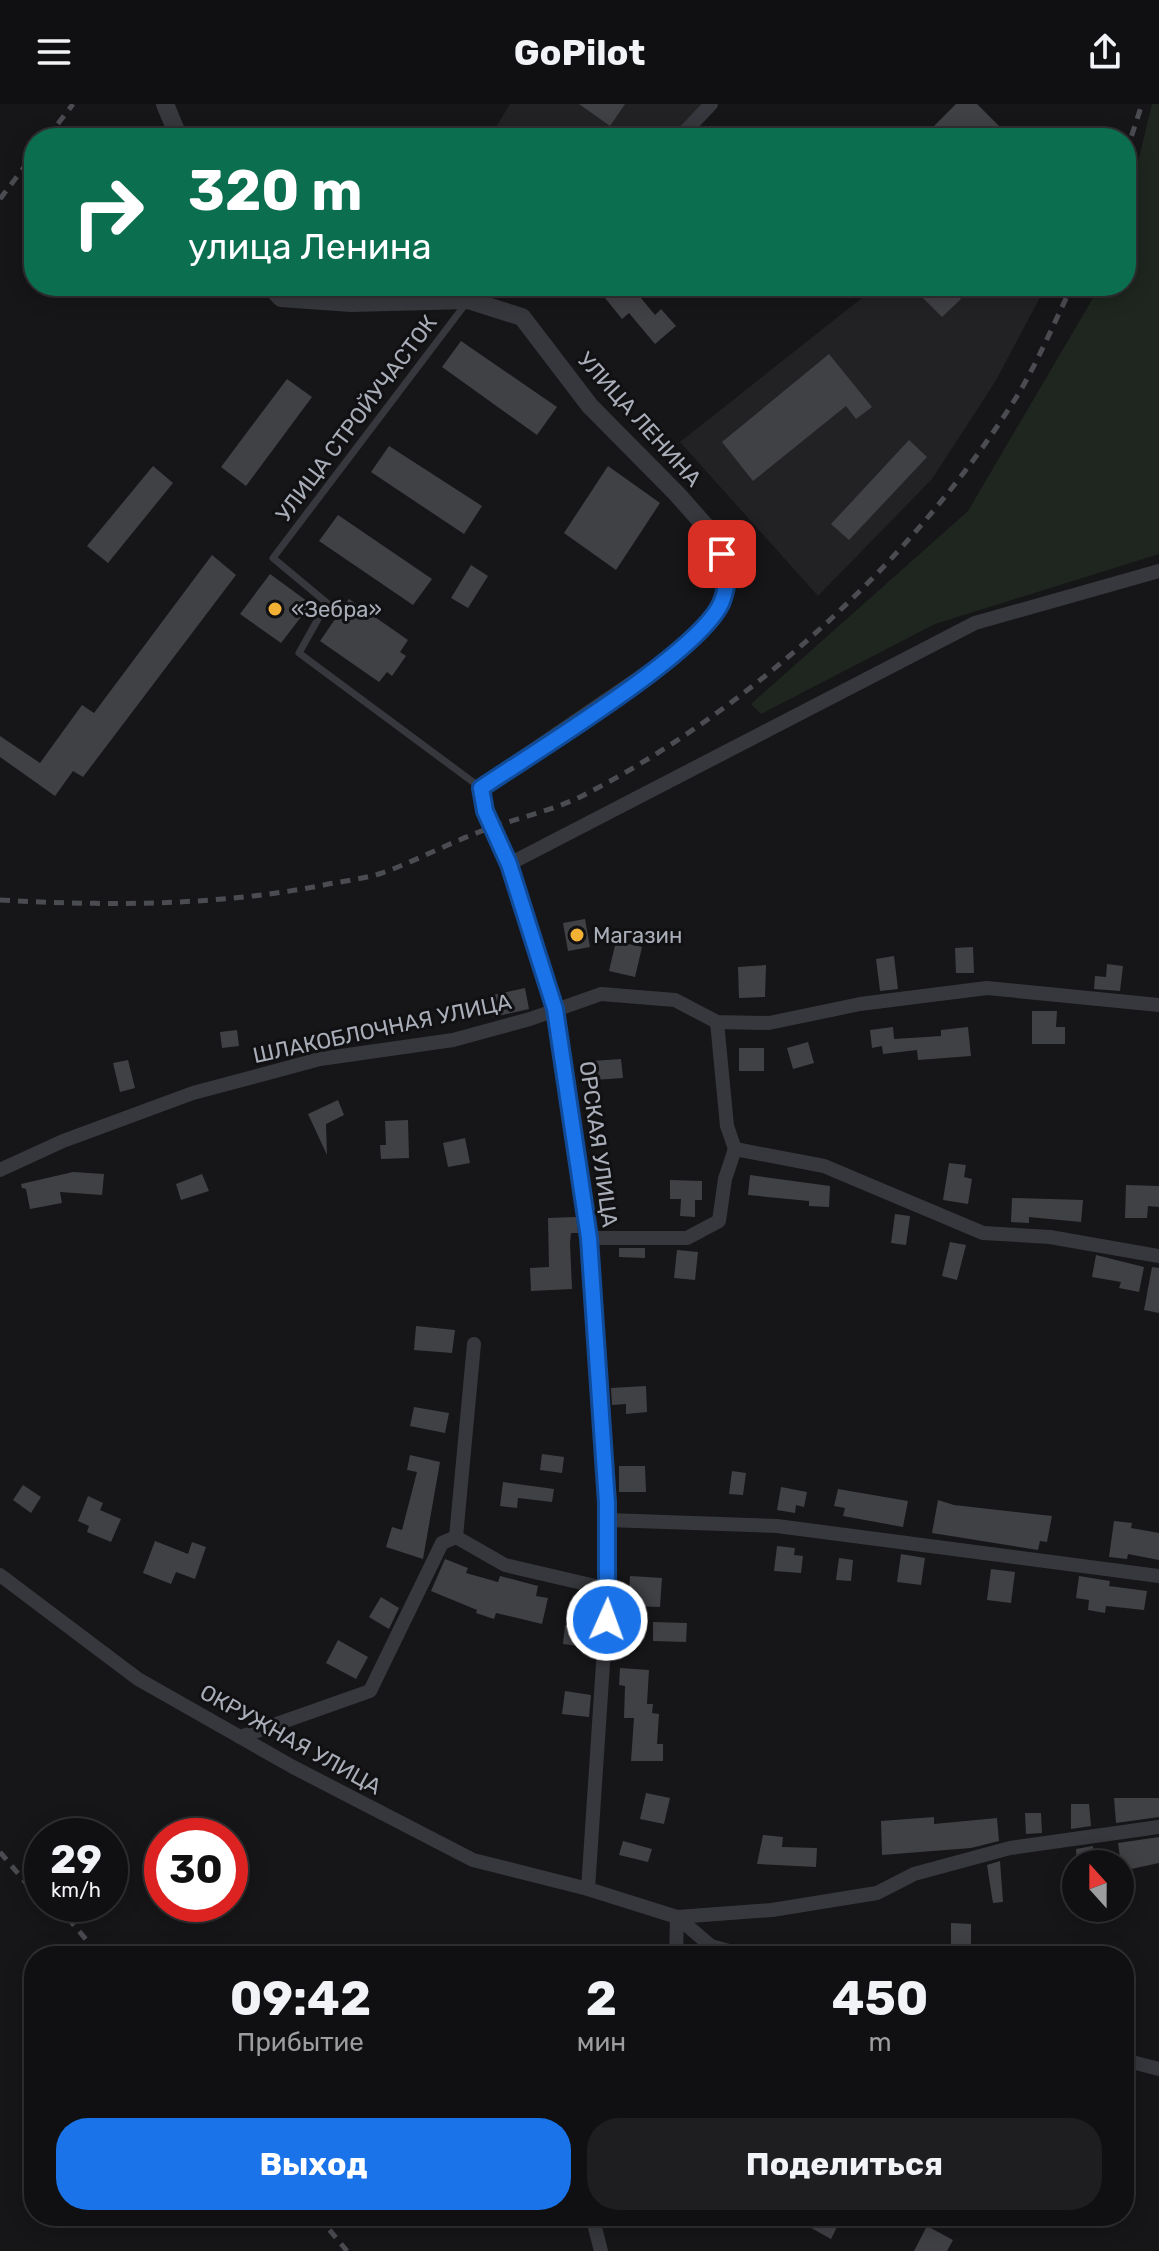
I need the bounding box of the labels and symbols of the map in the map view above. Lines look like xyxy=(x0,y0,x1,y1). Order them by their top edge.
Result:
street label: УЛИЦА СТРОЙУЧАСТОК xyxy=(270,310,443,527)
street label: УЛИЦА ЛЕНИНА xyxy=(572,346,707,492)
pin xyxy=(688,520,756,588)
place label: «Зебра» xyxy=(291,596,382,623)
marker: «Зебра» xyxy=(266,600,284,618)
place label: Магазин xyxy=(593,922,682,949)
marker: Магазин xyxy=(568,926,586,944)
street label: ШЛАКОБЛОЧНАЯ УЛИЦА xyxy=(250,988,514,1069)
street label: ОРСКАЯ УЛИЦА xyxy=(573,1059,624,1229)
position arrow xyxy=(565,1578,649,1662)
street label: ОКРУЖНАЯ УЛИЦА xyxy=(195,1678,386,1801)
speed limit sign: 30 xyxy=(144,1818,248,1922)
north arrow xyxy=(1062,1850,1134,1922)

